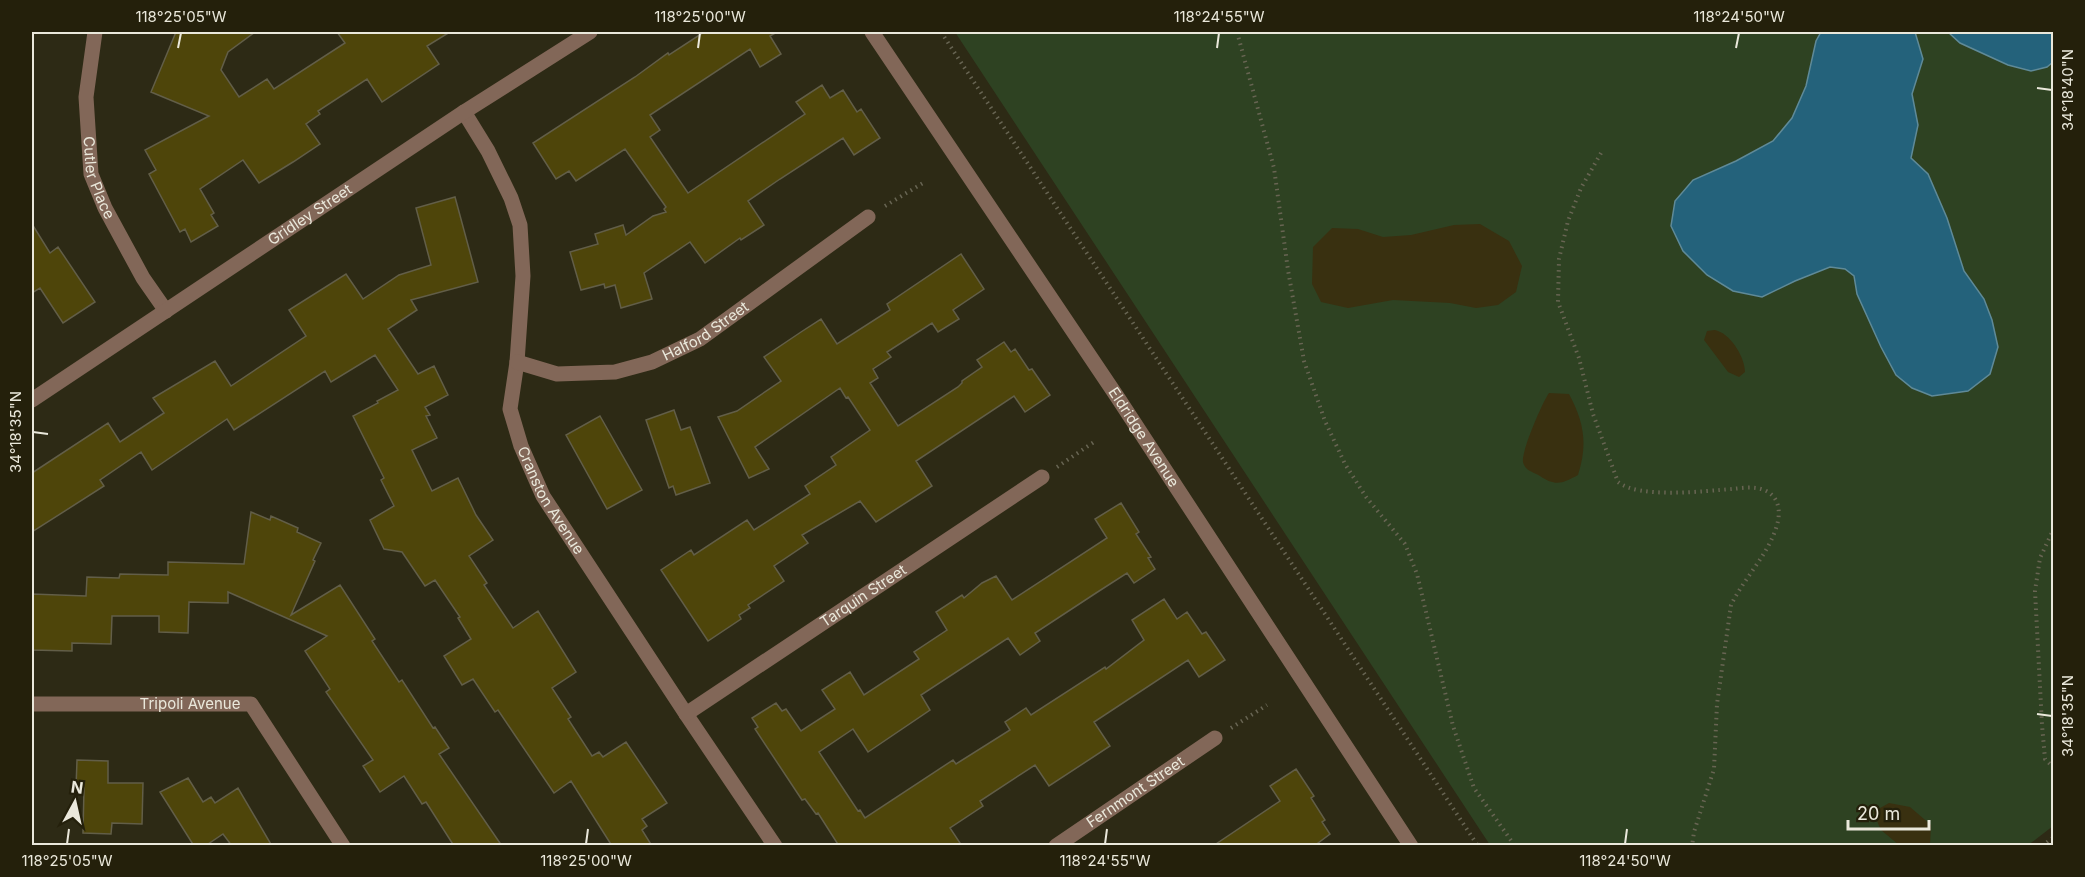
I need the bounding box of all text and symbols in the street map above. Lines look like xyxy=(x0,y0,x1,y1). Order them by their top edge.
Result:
text: 118°25'05"W xyxy=(135,7,227,26)
text: 118°25'00"W xyxy=(654,7,746,26)
text: 118°24'55"W xyxy=(1173,7,1265,26)
text: 118°24'50"W xyxy=(1693,7,1785,26)
text: 34°18'40"N xyxy=(2058,49,2077,131)
street label: Cutler Place xyxy=(80,136,119,222)
street label: Gridley Street xyxy=(264,179,355,249)
street label: Halford Street xyxy=(659,297,752,365)
street label: Eldridge Avenue xyxy=(1105,384,1184,491)
text: 34°18'35"N xyxy=(6,391,25,473)
street label: Cranston Avenue xyxy=(513,443,589,558)
street label: Tarquin Street xyxy=(816,560,910,631)
text: 34°18'35"N xyxy=(2058,675,2077,757)
street label: Tripoli Avenue xyxy=(140,694,240,713)
street label: Fernmont Street xyxy=(1083,752,1188,832)
north arrow xyxy=(45,772,105,832)
text: N xyxy=(70,776,85,798)
scale bar xyxy=(1848,793,1929,831)
text: 20 m xyxy=(1857,803,1900,824)
text: 118°25'05"W xyxy=(21,851,113,870)
text: 118°25'00"W xyxy=(540,851,632,870)
text: 118°24'55"W xyxy=(1059,851,1151,870)
text: 118°24'50"W xyxy=(1579,851,1671,870)

